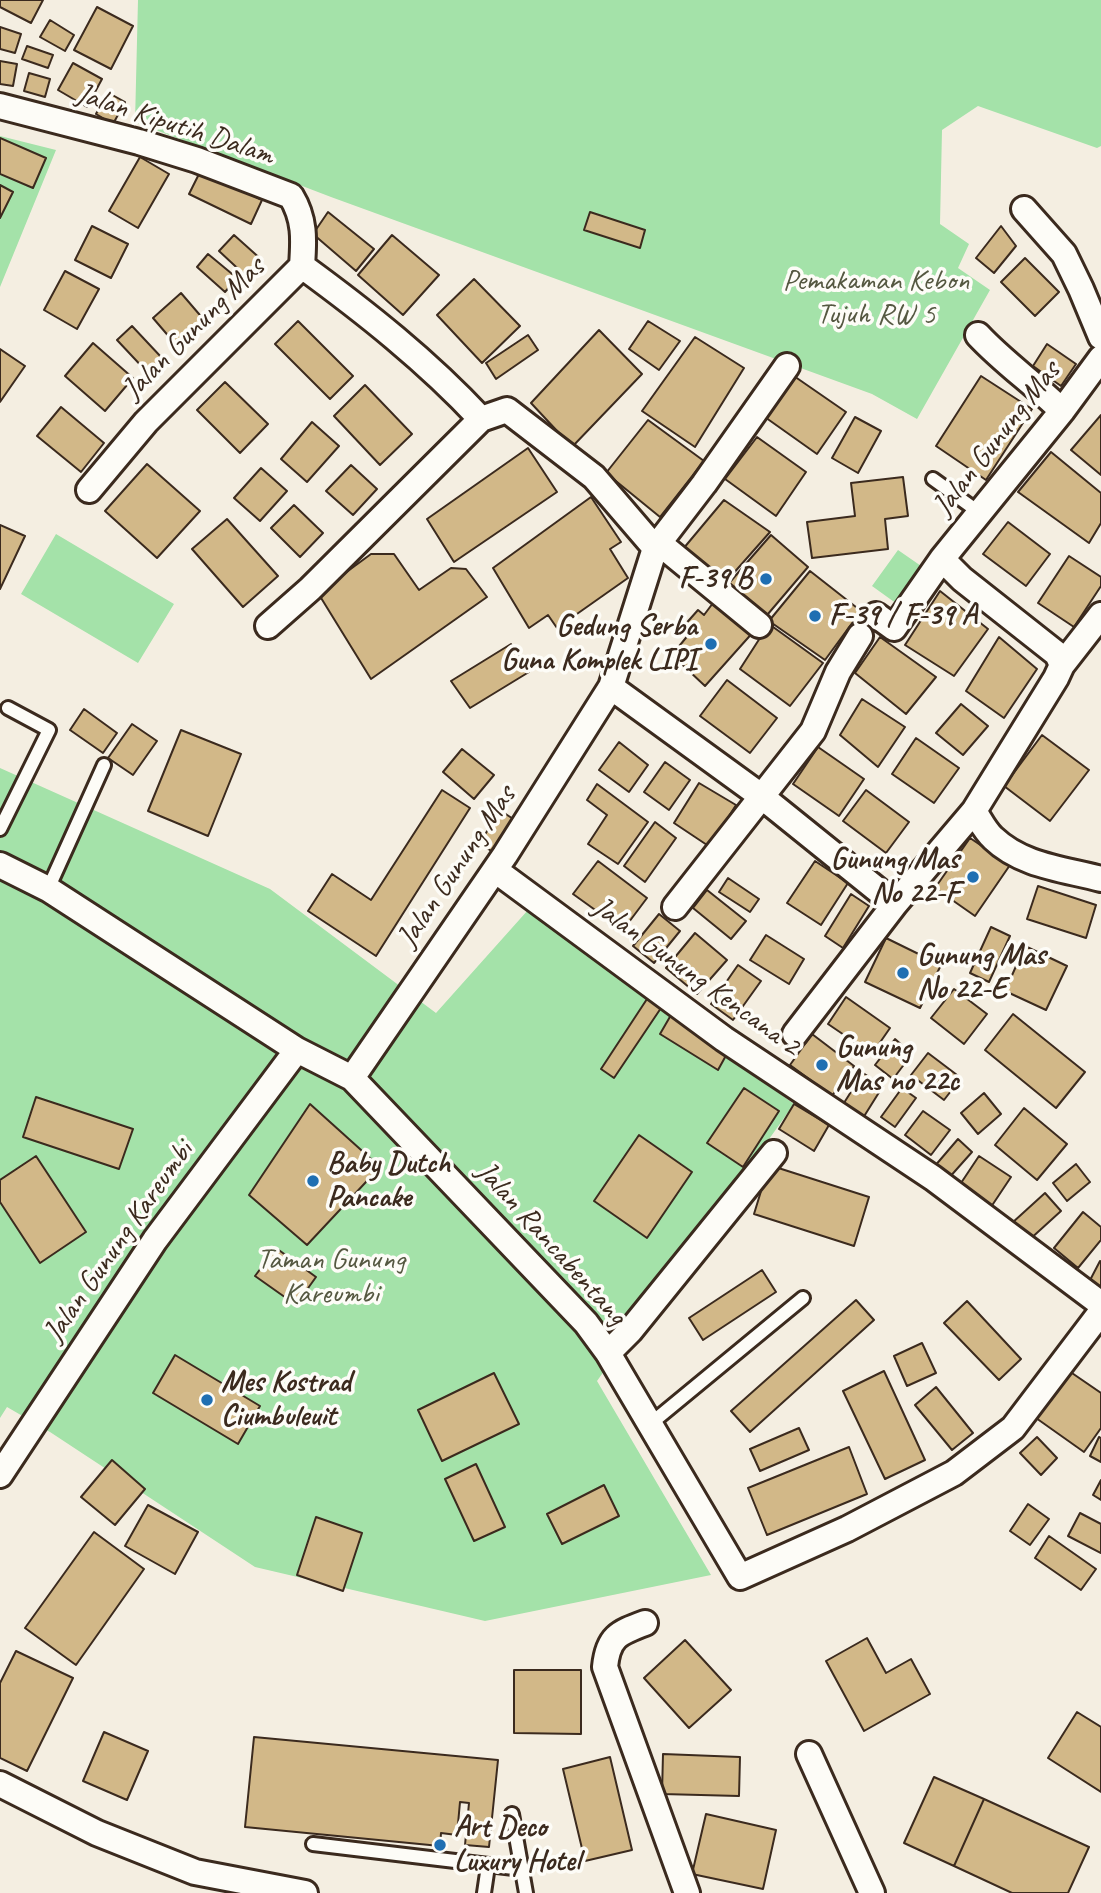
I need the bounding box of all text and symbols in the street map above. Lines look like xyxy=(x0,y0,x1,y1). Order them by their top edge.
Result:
street label: Jalan Kiputih Dalam xyxy=(72,76,278,174)
street label: Jalan Gunung Mas xyxy=(115,250,273,408)
park label: Pemakaman Kebon Tujuh RW 5 xyxy=(783,263,969,334)
street label: Jalan Gunung Mas xyxy=(925,354,1069,524)
place label: F-39 B xyxy=(679,561,752,597)
marker: F-39 B xyxy=(758,571,774,587)
place label: F-39 / F-39 A xyxy=(829,598,977,634)
marker: F-39 / F-39 A xyxy=(807,608,823,624)
place label: Gedung Serba Guna Komplek LIPI xyxy=(501,609,697,680)
marker: Gedung Serba Guna Komplek LIPI xyxy=(703,636,719,652)
street label: Jalan Gunung Mas xyxy=(390,780,524,954)
place label: Gunung Mas No 22-F xyxy=(831,842,959,912)
marker: Gunung Mas No 22-F xyxy=(965,869,981,885)
street label: Jalan Gunung Kencana 2 xyxy=(585,890,807,1064)
place label: Gunung Mas No 22-E xyxy=(917,938,1045,1009)
marker: Gunung Mas No 22-E xyxy=(895,965,911,981)
place label: Gunung Mas no 22c xyxy=(836,1030,959,1100)
marker: Gunung Mas no 22c xyxy=(814,1057,830,1073)
street label: Jalan Gunung Kareumbi xyxy=(36,1135,202,1349)
place label: Baby Dutch Pancake xyxy=(327,1146,450,1216)
street label: Jalan Rancabentang xyxy=(468,1155,634,1333)
marker: Baby Dutch Pancake xyxy=(305,1173,321,1189)
park label: Taman Gunung Kareumbi xyxy=(257,1242,405,1312)
place label: Mes Kostrad Ciumbuleuit xyxy=(221,1365,351,1436)
marker: Mes Kostrad Ciumbuleuit xyxy=(199,1392,215,1408)
place label: Art Deco Luxury Hotel xyxy=(454,1810,580,1881)
marker: Art Deco Luxury Hotel xyxy=(432,1837,448,1853)

